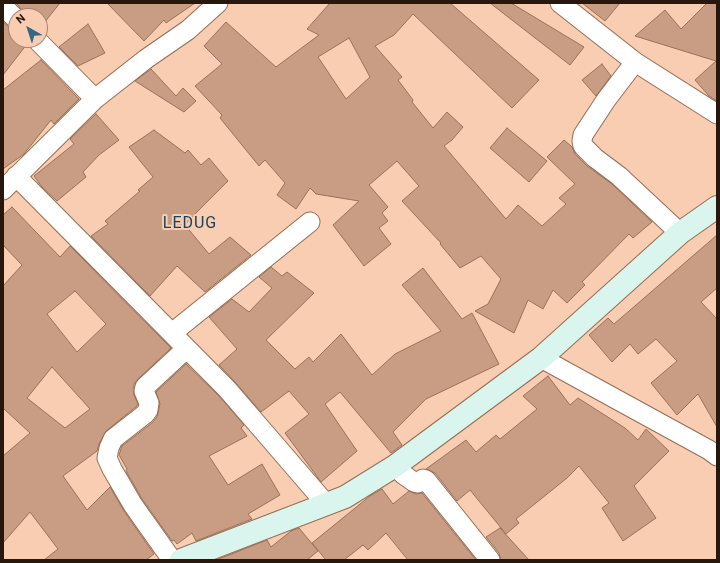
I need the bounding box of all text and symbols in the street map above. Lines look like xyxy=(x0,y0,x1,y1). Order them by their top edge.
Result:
north arrow xyxy=(8,8,48,48)
text: N xyxy=(14,12,28,27)
district label: LEDUG xyxy=(163,214,217,234)

